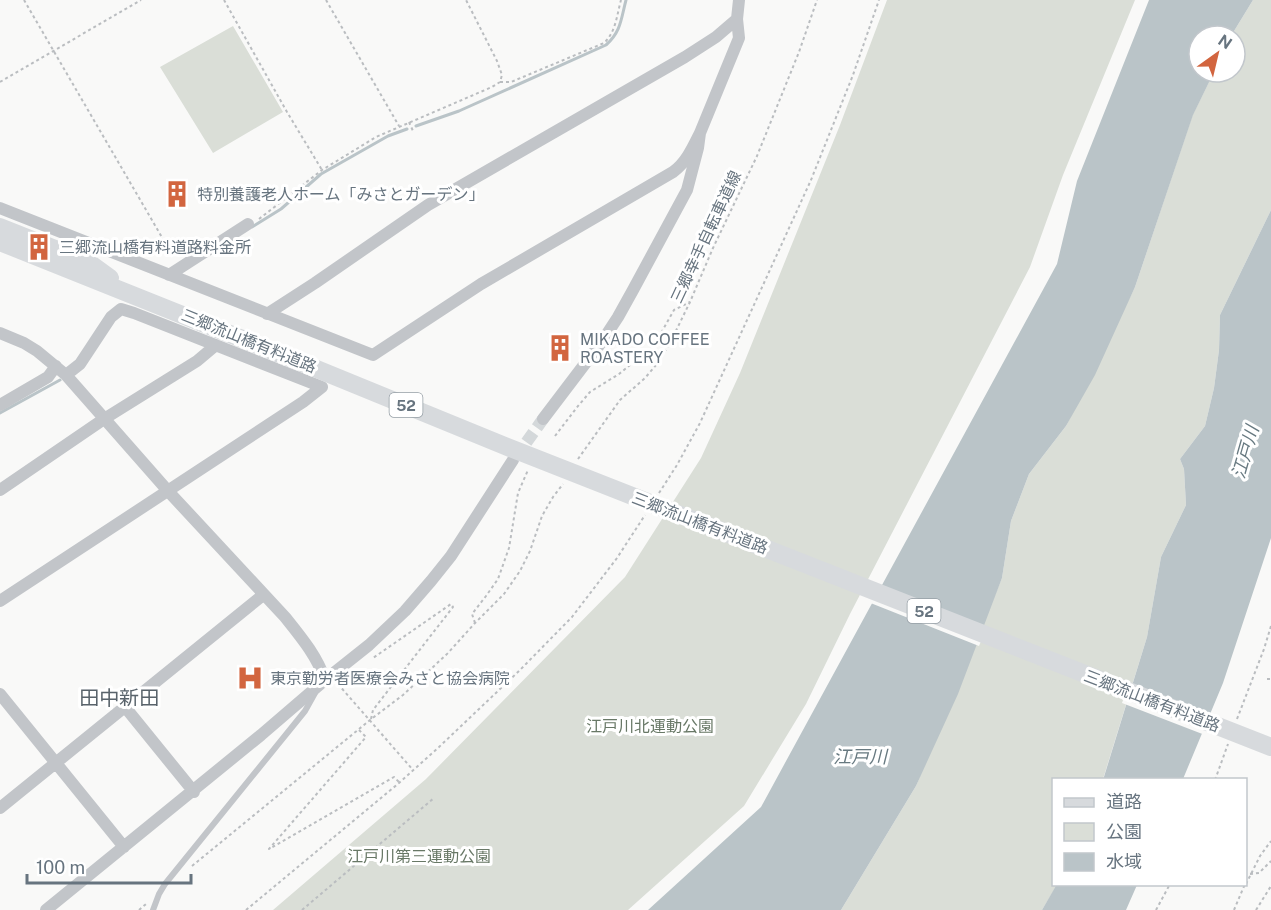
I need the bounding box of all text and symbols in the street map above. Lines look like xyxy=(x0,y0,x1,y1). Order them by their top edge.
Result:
north arrow xyxy=(1187,24,1247,84)
text: N xyxy=(1215,31,1236,53)
street label: 三郷幸手自転車道線 xyxy=(667,168,745,306)
building icon: 特別養護老人ホーム「みさとガーデン」 xyxy=(162,179,192,209)
place label: 特別養護老人ホーム「みさとガーデン」 xyxy=(197,185,485,204)
building icon: 三郷流山橋有料道路料金所 xyxy=(24,232,54,262)
place label: 三郷流山橋有料道路料金所 xyxy=(59,238,251,257)
street label: 三郷流山橋有料道路 xyxy=(179,305,319,377)
place label: MIKADO COFFEE ROASTERY xyxy=(580,330,710,367)
building icon: MIKADO COFFEE ROASTERY xyxy=(545,333,575,363)
road number: 52 xyxy=(390,393,422,417)
water label: 江戸川 xyxy=(1227,421,1263,481)
street label: 三郷流山橋有料道路 xyxy=(629,488,771,558)
road number: 52 xyxy=(908,599,940,623)
hospital icon: 東京勤労者医療会みさと協会病院 xyxy=(235,663,265,693)
street label: 三郷流山橋有料道路 xyxy=(1081,666,1223,736)
place label: 東京勤労者医療会みさと協会病院 xyxy=(270,669,510,688)
district label: 田中新田 xyxy=(79,686,159,710)
park label: 江戸川北運動公園 xyxy=(586,717,714,736)
water label: 江戸川 xyxy=(833,746,889,767)
legend xyxy=(1052,778,1247,886)
text: 道路 xyxy=(1106,791,1142,812)
text: 公園 xyxy=(1106,821,1142,842)
scale bar xyxy=(27,847,190,885)
park label: 江戸川第三運動公園 xyxy=(347,847,491,866)
text: 水域 xyxy=(1106,851,1142,872)
text: 100 m xyxy=(36,857,85,878)

